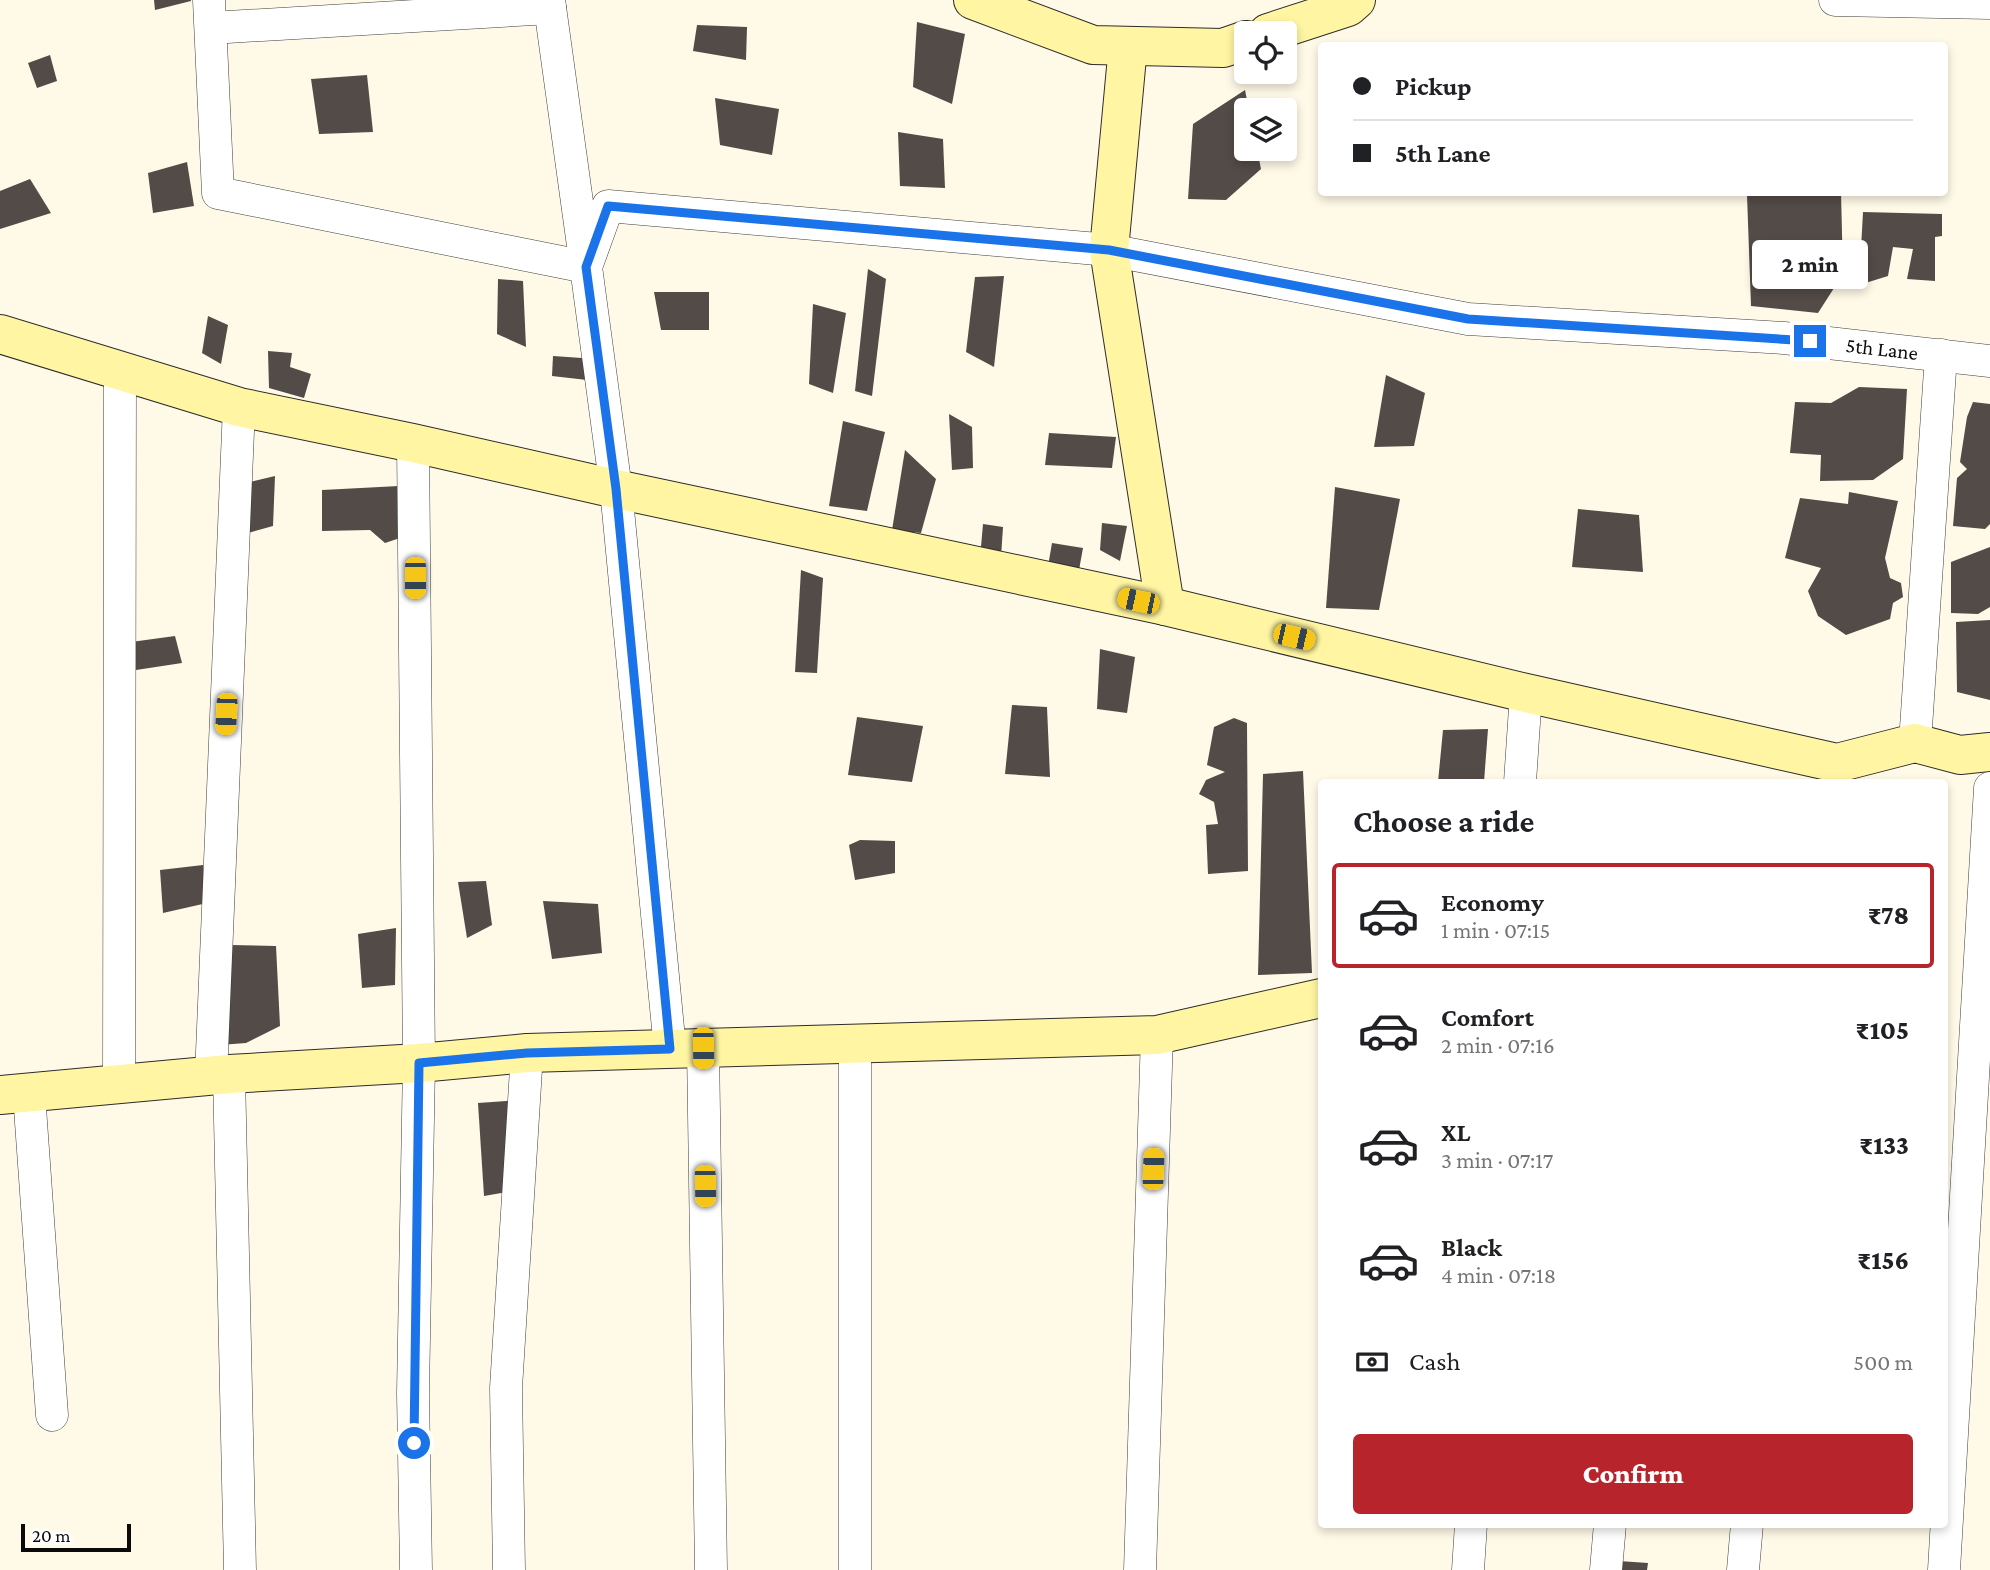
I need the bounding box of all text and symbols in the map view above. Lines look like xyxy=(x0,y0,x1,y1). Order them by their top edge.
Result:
map controls xyxy=(1234,21,1297,161)
button: locate xyxy=(1234,21,1297,84)
text: Pickup xyxy=(1395,72,1472,101)
button: layers xyxy=(1234,98,1297,161)
text: 5th Lane xyxy=(1395,139,1491,168)
callout: 2 min xyxy=(1752,240,1868,288)
text: 2 min xyxy=(1782,251,1838,277)
route end xyxy=(1794,325,1826,357)
street label: 5th Lane xyxy=(1844,333,1919,365)
car xyxy=(405,557,426,599)
car xyxy=(1116,586,1161,616)
car xyxy=(1272,622,1317,652)
car xyxy=(215,692,238,736)
text: Choose a ride xyxy=(1353,803,1534,839)
icon: car xyxy=(1357,884,1420,947)
text: Economy xyxy=(1441,888,1544,917)
text: ₹78 xyxy=(1868,901,1909,930)
text: 1 min · 07:15 xyxy=(1441,917,1550,943)
icon: car xyxy=(1357,999,1420,1062)
text: Comfort xyxy=(1441,1003,1534,1032)
text: ₹105 xyxy=(1856,1016,1909,1045)
car xyxy=(693,1027,714,1069)
text: 2 min · 07:16 xyxy=(1441,1032,1555,1058)
icon: car xyxy=(1357,1114,1420,1177)
text: XL xyxy=(1441,1118,1470,1147)
text: ₹133 xyxy=(1859,1131,1909,1160)
text: 3 min · 07:17 xyxy=(1441,1147,1553,1173)
car xyxy=(1142,1148,1165,1190)
car xyxy=(695,1165,716,1207)
icon: car xyxy=(1357,1229,1420,1292)
text: Black xyxy=(1441,1233,1502,1262)
text: ₹156 xyxy=(1857,1246,1909,1275)
text: 4 min · 07:18 xyxy=(1441,1262,1556,1288)
icon: cash xyxy=(1353,1343,1391,1381)
text: Cash xyxy=(1409,1347,1460,1376)
text: 500 m xyxy=(1853,1349,1913,1375)
route start xyxy=(398,1427,430,1459)
button: Confirm xyxy=(1353,1434,1913,1514)
scale bar xyxy=(21,1521,131,1553)
text: 20 m xyxy=(32,1525,71,1546)

